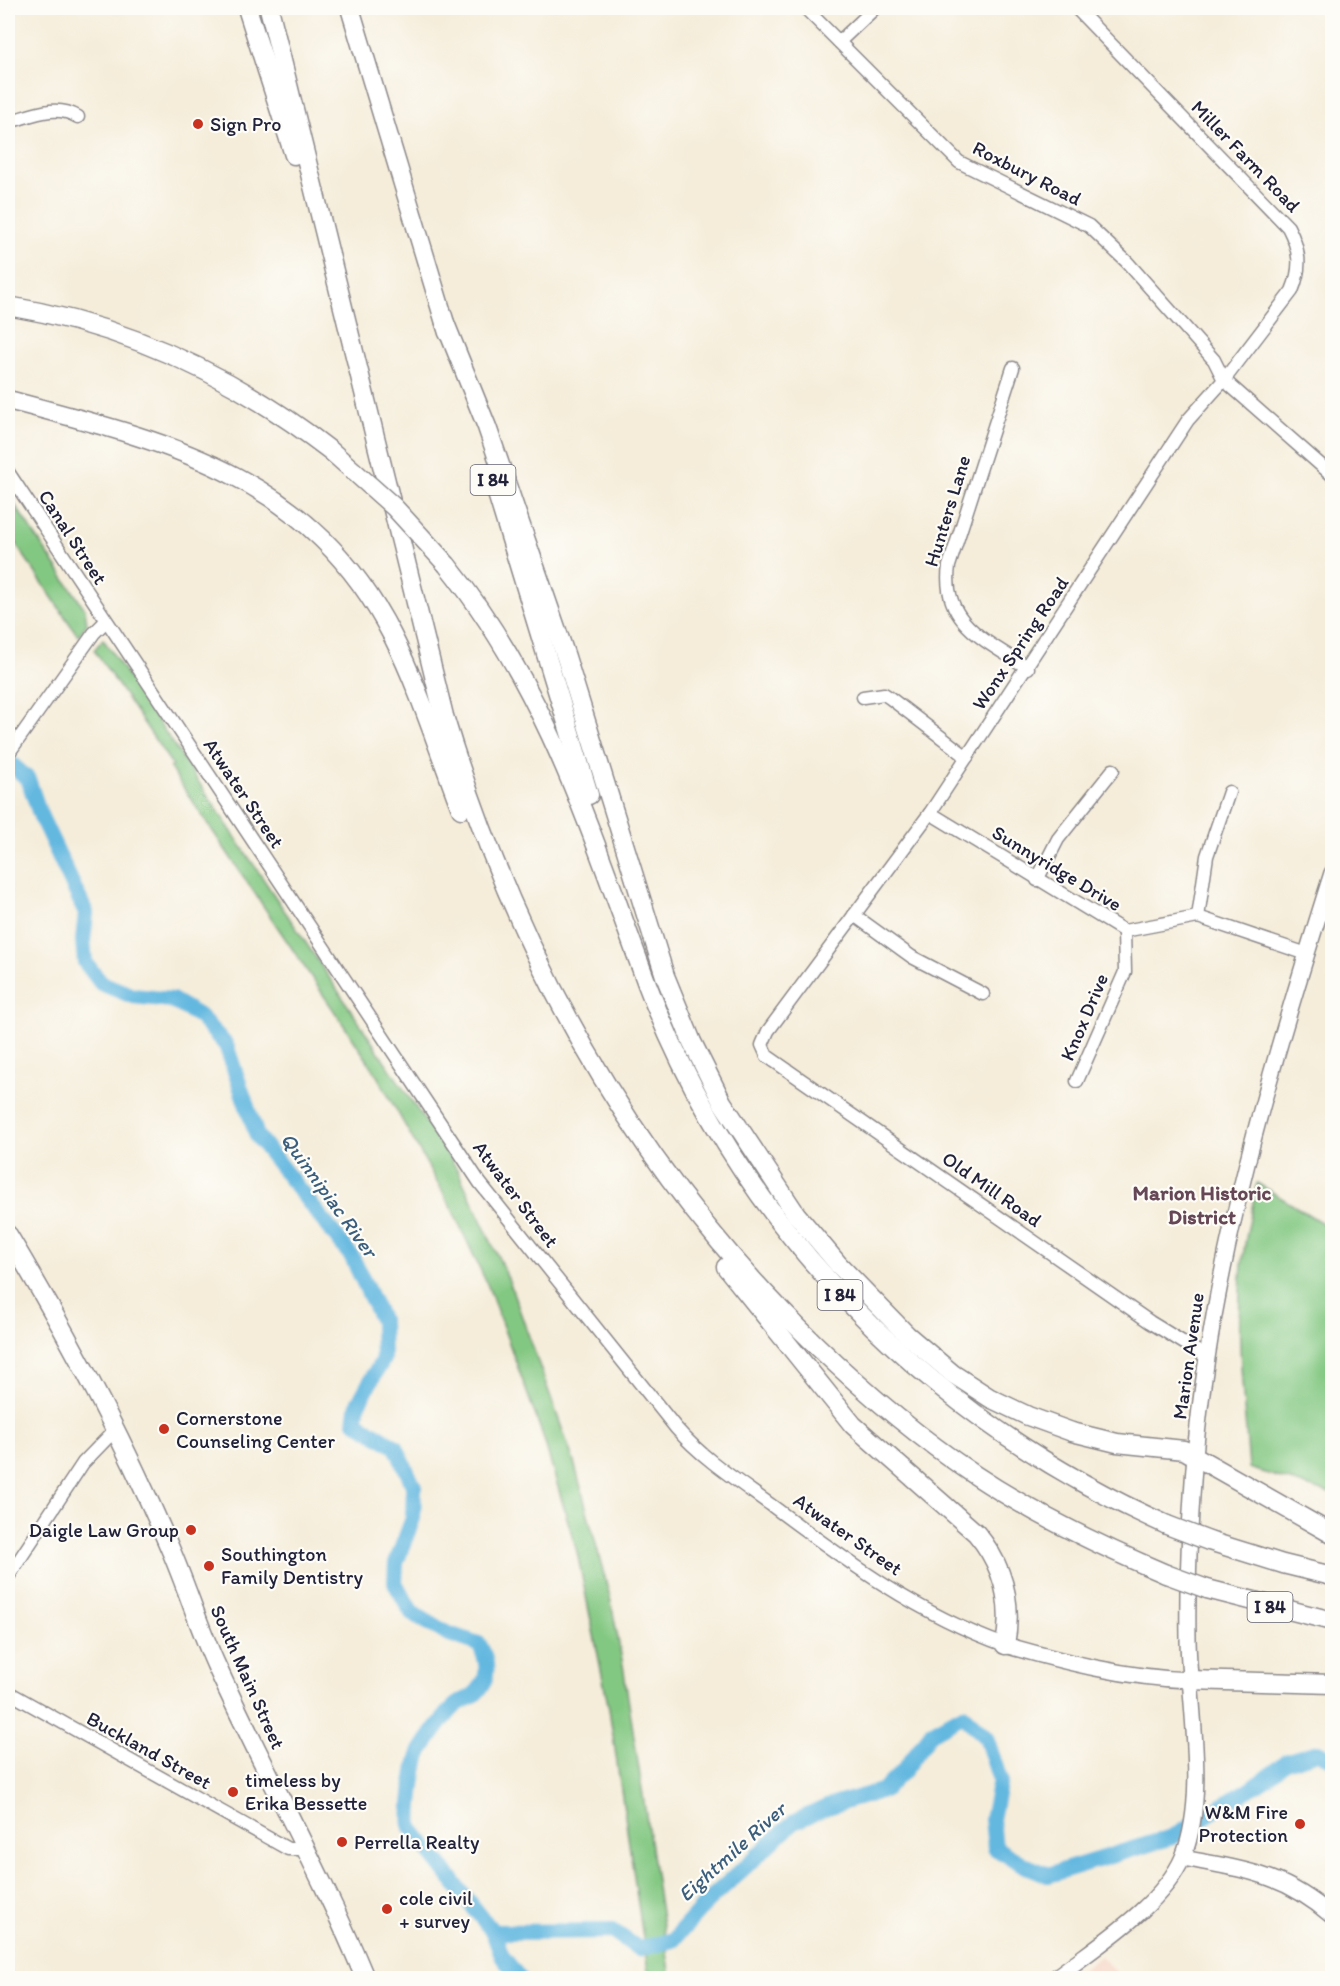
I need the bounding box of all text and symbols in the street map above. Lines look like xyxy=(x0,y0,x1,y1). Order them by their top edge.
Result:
street label: Miller Farm Road xyxy=(1186,95,1306,217)
place label: Sign Pro xyxy=(210,112,281,136)
marker: Sign Pro xyxy=(191,117,205,131)
street label: Roxbury Road xyxy=(969,135,1086,211)
street label: Hunters Lane xyxy=(919,452,975,570)
road number: I 84 xyxy=(470,465,516,495)
street label: Canal Street xyxy=(34,485,113,589)
street label: Wonx Spring Road xyxy=(966,572,1074,714)
street label: Atwater Street xyxy=(198,734,290,852)
street label: Sunnyridge Drive xyxy=(988,820,1126,916)
street label: Knox Drive xyxy=(1055,970,1113,1064)
water label: Quinnipiac River xyxy=(276,1127,385,1264)
street label: Atwater Street xyxy=(468,1136,564,1252)
street label: Old Mill Road xyxy=(938,1146,1046,1232)
district label: Marion Historic District xyxy=(1133,1180,1272,1229)
road number: I 84 xyxy=(818,1280,862,1310)
street label: Marion Avenue xyxy=(1167,1291,1209,1421)
place label: Cornerstone Counseling Center xyxy=(176,1406,335,1453)
marker: Cornerstone Counseling Center xyxy=(157,1422,171,1436)
street label: Atwater Street xyxy=(789,1488,907,1580)
place label: Daigle Law Group xyxy=(29,1518,179,1542)
marker: Daigle Law Group xyxy=(184,1523,198,1537)
place label: Southington Family Dentistry xyxy=(221,1542,363,1589)
marker: Southington Family Dentistry xyxy=(202,1559,216,1573)
road number: I 84 xyxy=(1248,1592,1292,1622)
street label: South Main Street xyxy=(205,1601,291,1753)
street label: Buckland Street xyxy=(82,1706,216,1794)
place label: timeless by Erika Bessette xyxy=(245,1768,367,1815)
marker: timeless by Erika Bessette xyxy=(226,1785,240,1799)
water label: Eightmile River xyxy=(673,1795,793,1907)
place label: W&M Fire Protection xyxy=(1199,1800,1288,1847)
marker: W&M Fire Protection xyxy=(1293,1817,1307,1831)
place label: Perrella Realty xyxy=(354,1830,480,1854)
marker: Perrella Realty xyxy=(335,1835,349,1849)
place label: cole civil + survey xyxy=(399,1886,473,1933)
marker: cole civil + survey xyxy=(380,1902,394,1916)

